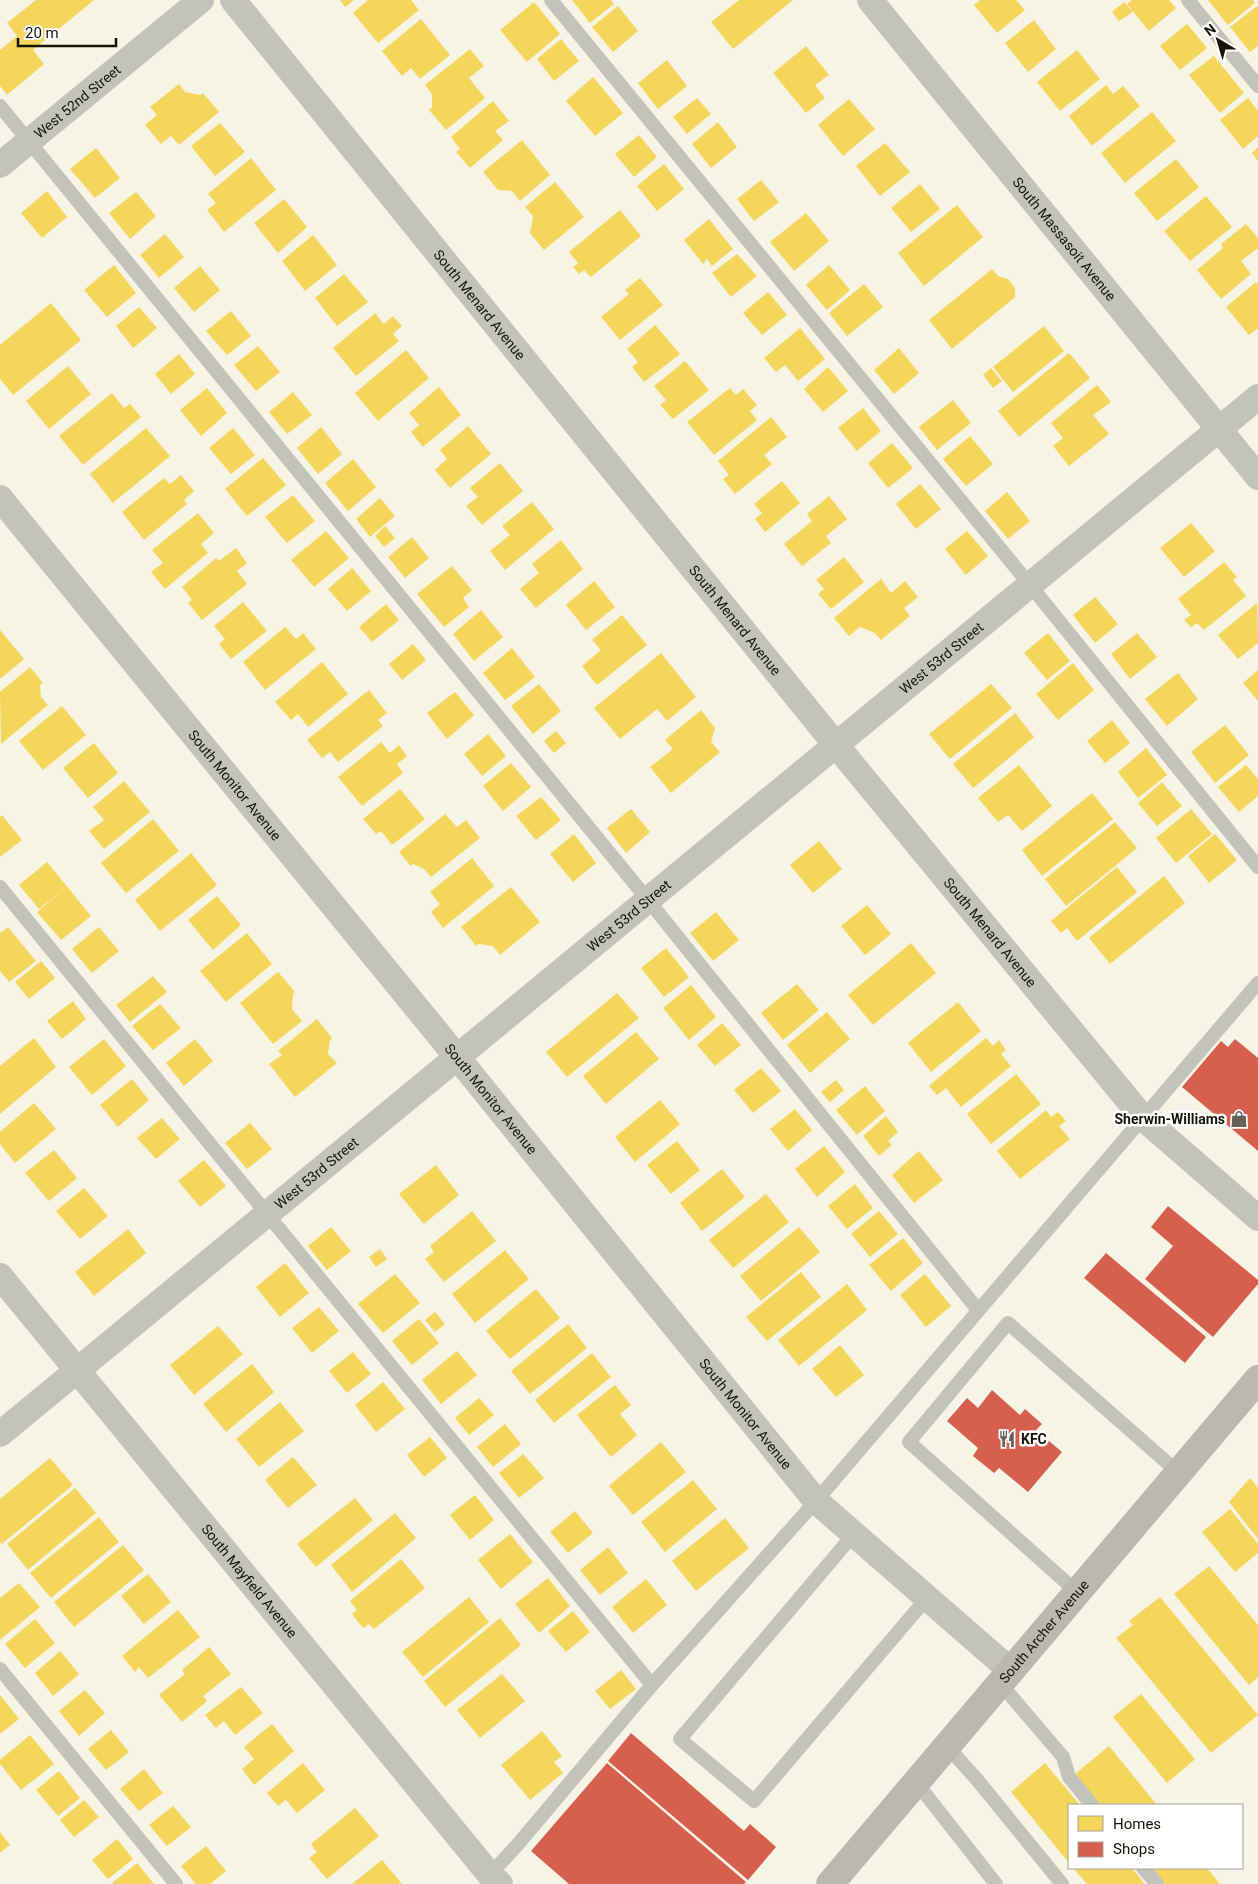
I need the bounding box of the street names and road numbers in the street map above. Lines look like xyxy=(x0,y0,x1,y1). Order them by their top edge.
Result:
street label: West 52nd Street xyxy=(31,61,124,142)
street label: South Massasoit Avenue xyxy=(1009,174,1119,304)
street label: South Menard Avenue xyxy=(430,247,529,363)
street label: South Menard Avenue xyxy=(686,562,784,678)
street label: West 53rd Street xyxy=(896,619,987,697)
street label: South Monitor Avenue xyxy=(185,727,285,844)
street label: South Menard Avenue xyxy=(941,874,1040,990)
street label: West 53rd Street xyxy=(584,876,674,955)
street label: South Monitor Avenue xyxy=(441,1040,540,1158)
street label: West 53rd Street xyxy=(271,1134,362,1212)
street label: South Monitor Avenue xyxy=(696,1355,795,1472)
street label: South Mayfield Avenue xyxy=(198,1521,301,1641)
street label: South Archer Avenue xyxy=(996,1577,1092,1686)

